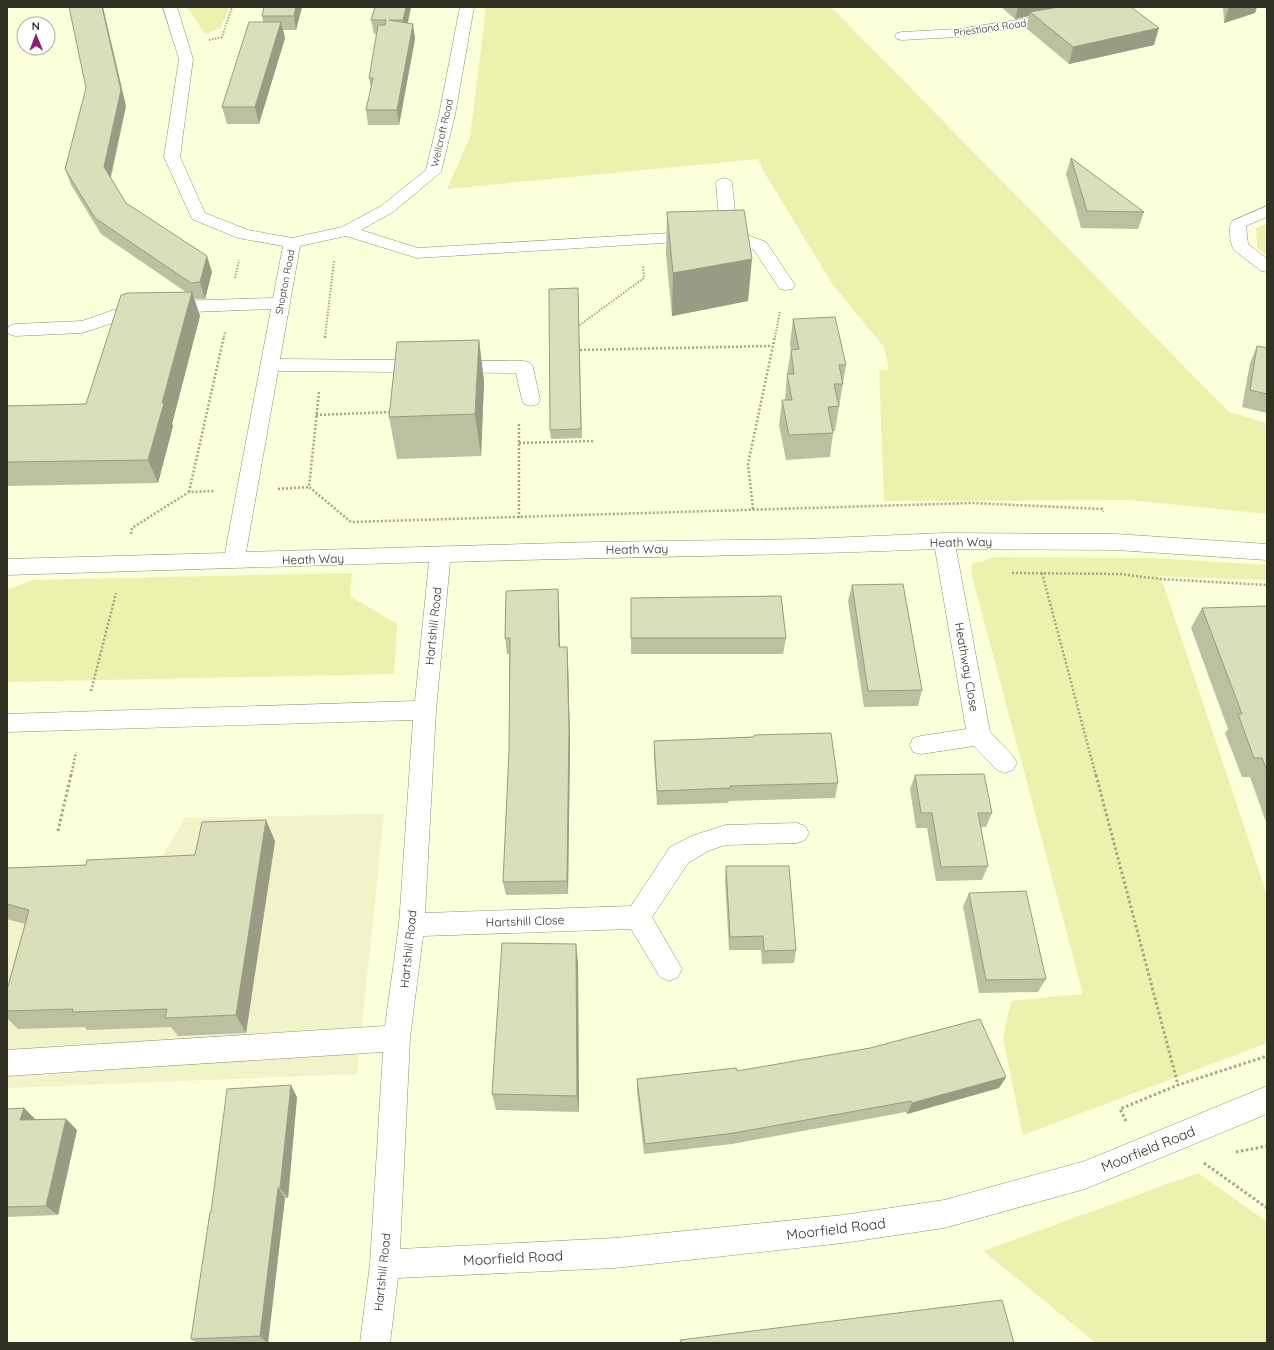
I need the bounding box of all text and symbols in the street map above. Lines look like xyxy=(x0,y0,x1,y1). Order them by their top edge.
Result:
north arrow xyxy=(16,16,56,56)
street label: Priestland Road xyxy=(953,16,1027,40)
text: N xyxy=(32,19,40,33)
street label: Wellcroft Road xyxy=(428,98,456,168)
street label: Shopton Road xyxy=(272,248,298,316)
street label: Heath Way xyxy=(930,534,992,550)
street label: Heath Way xyxy=(606,541,668,557)
street label: Heath Way xyxy=(282,550,344,568)
street label: Hartshill Road xyxy=(421,586,445,666)
street label: Heathway Close xyxy=(952,621,982,713)
street label: Hartshill Road xyxy=(396,909,420,989)
street label: Hartshill Close xyxy=(485,912,565,930)
street label: Moorfield Road xyxy=(1098,1122,1198,1176)
street label: Moorfield Road xyxy=(785,1214,887,1244)
street label: Hartshill Road xyxy=(370,1232,394,1312)
street label: Moorfield Road xyxy=(463,1246,563,1270)

